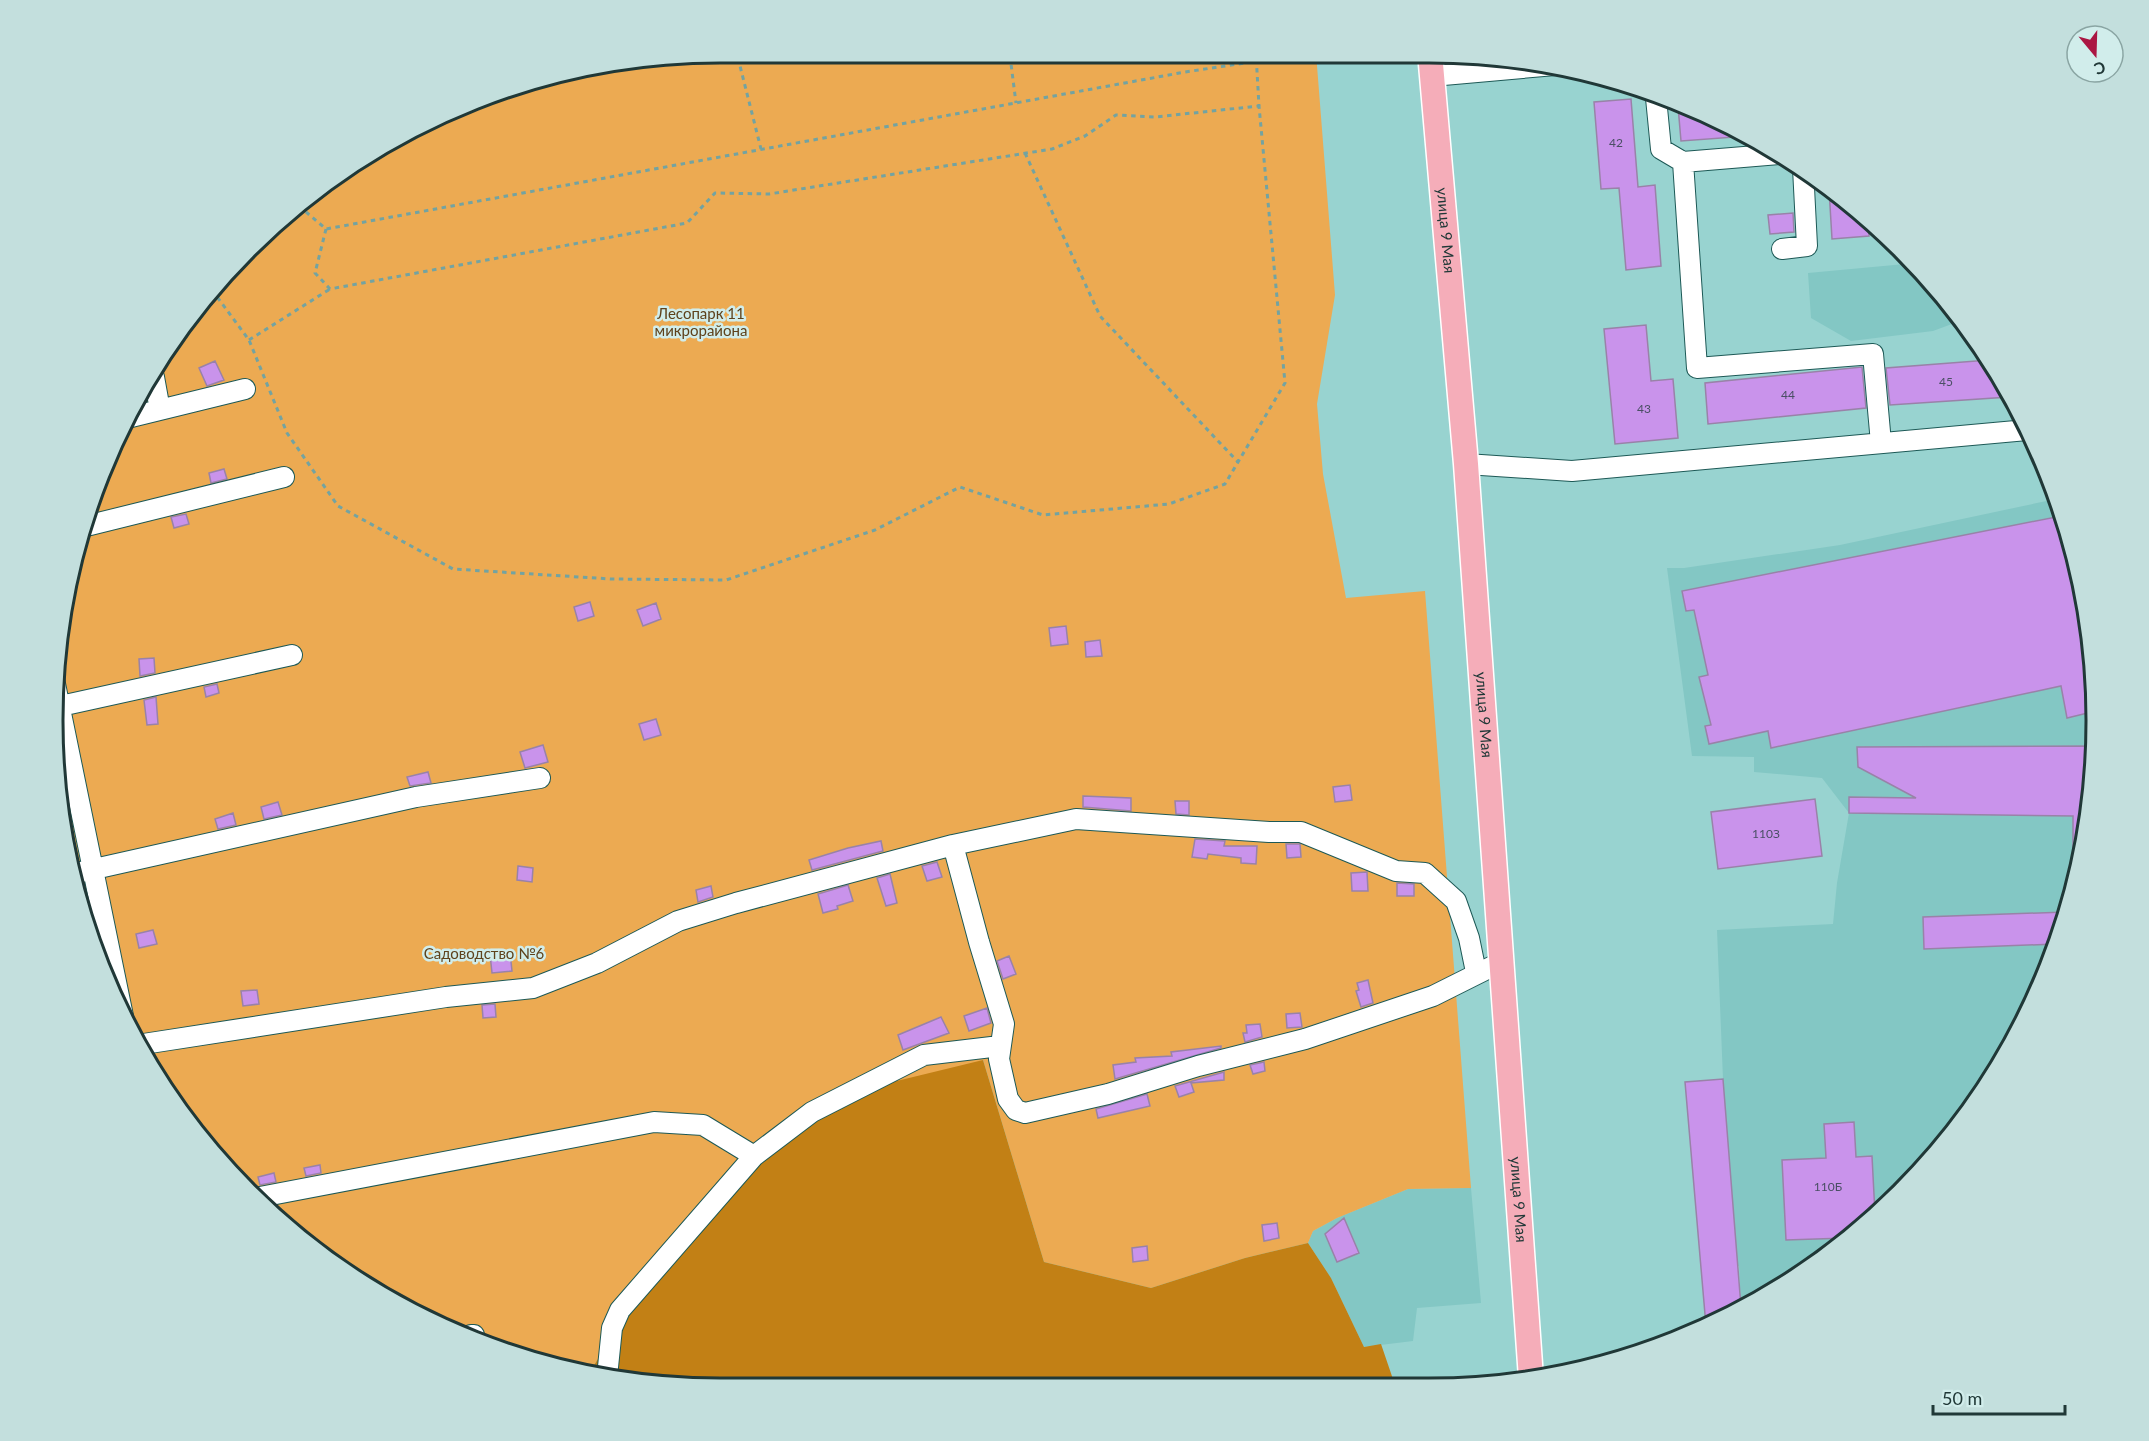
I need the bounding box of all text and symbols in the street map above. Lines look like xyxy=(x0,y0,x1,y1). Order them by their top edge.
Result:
north arrow xyxy=(2065,24,2125,84)
text: С xyxy=(2092,58,2108,79)
house number: 42 xyxy=(1609,135,1623,150)
street label: улица 9 Мая xyxy=(1434,187,1459,274)
park label: Лесопарк 11 микрорайона xyxy=(655,304,747,339)
house number: 45 xyxy=(1939,374,1953,389)
house number: 44 xyxy=(1781,387,1795,402)
house number: 43 xyxy=(1637,401,1651,416)
street label: улица 9 Мая xyxy=(1473,671,1497,758)
house number: 110З xyxy=(1752,826,1780,841)
park label: Садоводство №6 xyxy=(424,944,545,962)
street label: улица 9 Мая xyxy=(1507,1156,1531,1243)
house number: 110Б xyxy=(1814,1179,1842,1194)
scale bar xyxy=(1933,1378,2065,1416)
text: 50 m xyxy=(1942,1387,1982,1409)

